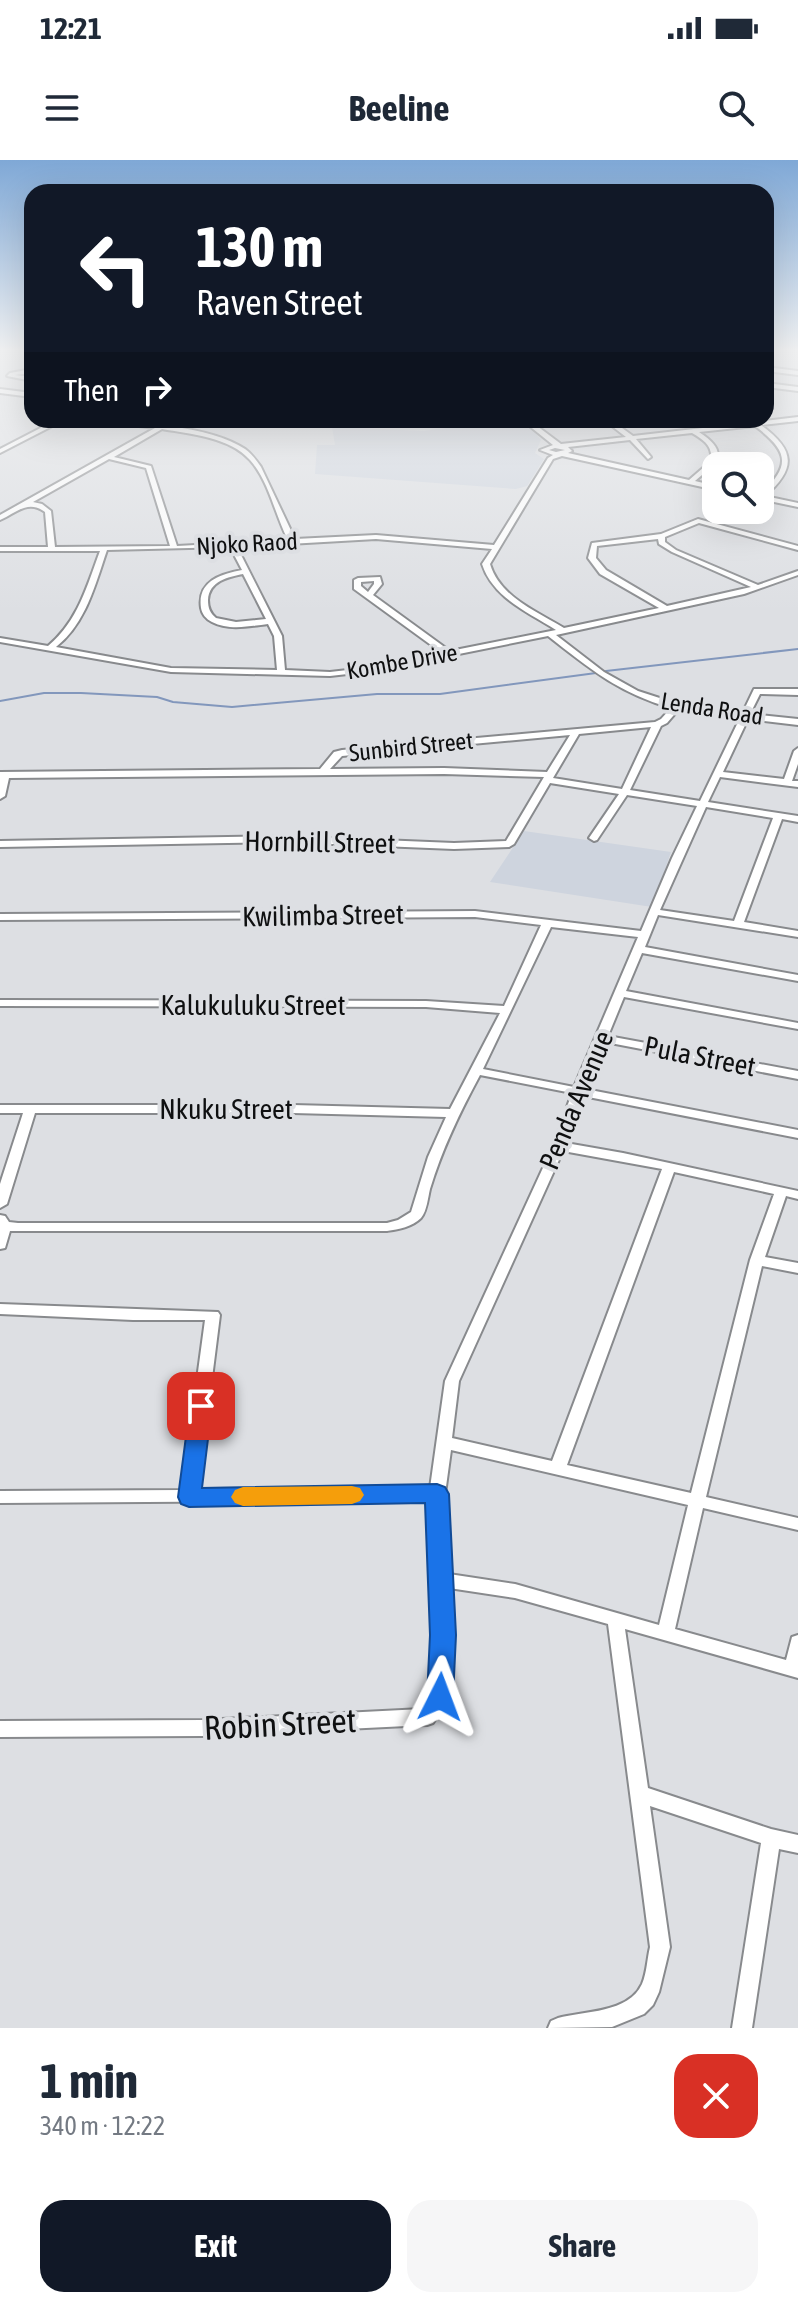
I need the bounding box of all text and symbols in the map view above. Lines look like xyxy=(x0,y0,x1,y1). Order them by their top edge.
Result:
text: 12:21 xyxy=(40,11,102,45)
icon: menu xyxy=(40,86,84,130)
icon: search xyxy=(714,86,758,130)
text: Beeline xyxy=(348,87,450,129)
text: 130 m xyxy=(196,215,323,279)
icon: left xyxy=(64,216,168,320)
text: Raven Street xyxy=(196,281,363,323)
icon: right xyxy=(135,368,179,412)
text: Then xyxy=(64,373,119,407)
map controls xyxy=(702,452,774,524)
button: search xyxy=(702,452,774,524)
street label: Njoko Raod xyxy=(196,527,298,560)
street label: Kombe Drive xyxy=(344,638,459,685)
street label: Lenda Road xyxy=(659,687,765,730)
street label: Sunbird Street xyxy=(348,727,474,766)
street label: Hornbill Street xyxy=(244,825,396,859)
street label: Kwilimba Street xyxy=(242,898,404,932)
street label: Kalukuluku Street xyxy=(160,989,346,1021)
street label: Penda Avenue xyxy=(532,1026,620,1174)
street label: Pula Street xyxy=(642,1030,758,1082)
street label: Nkuku Street xyxy=(159,1093,293,1125)
pin xyxy=(167,1372,235,1440)
icon: arrive xyxy=(179,1384,223,1428)
position arrow xyxy=(398,1655,482,1739)
street label: Robin Street xyxy=(203,1700,357,1747)
text: 1 min xyxy=(40,2053,138,2108)
button: close xyxy=(674,2054,758,2138)
text: 340 m · 12:22 xyxy=(40,2111,165,2141)
button: Exit xyxy=(40,2200,391,2292)
button: Share xyxy=(407,2200,758,2292)

